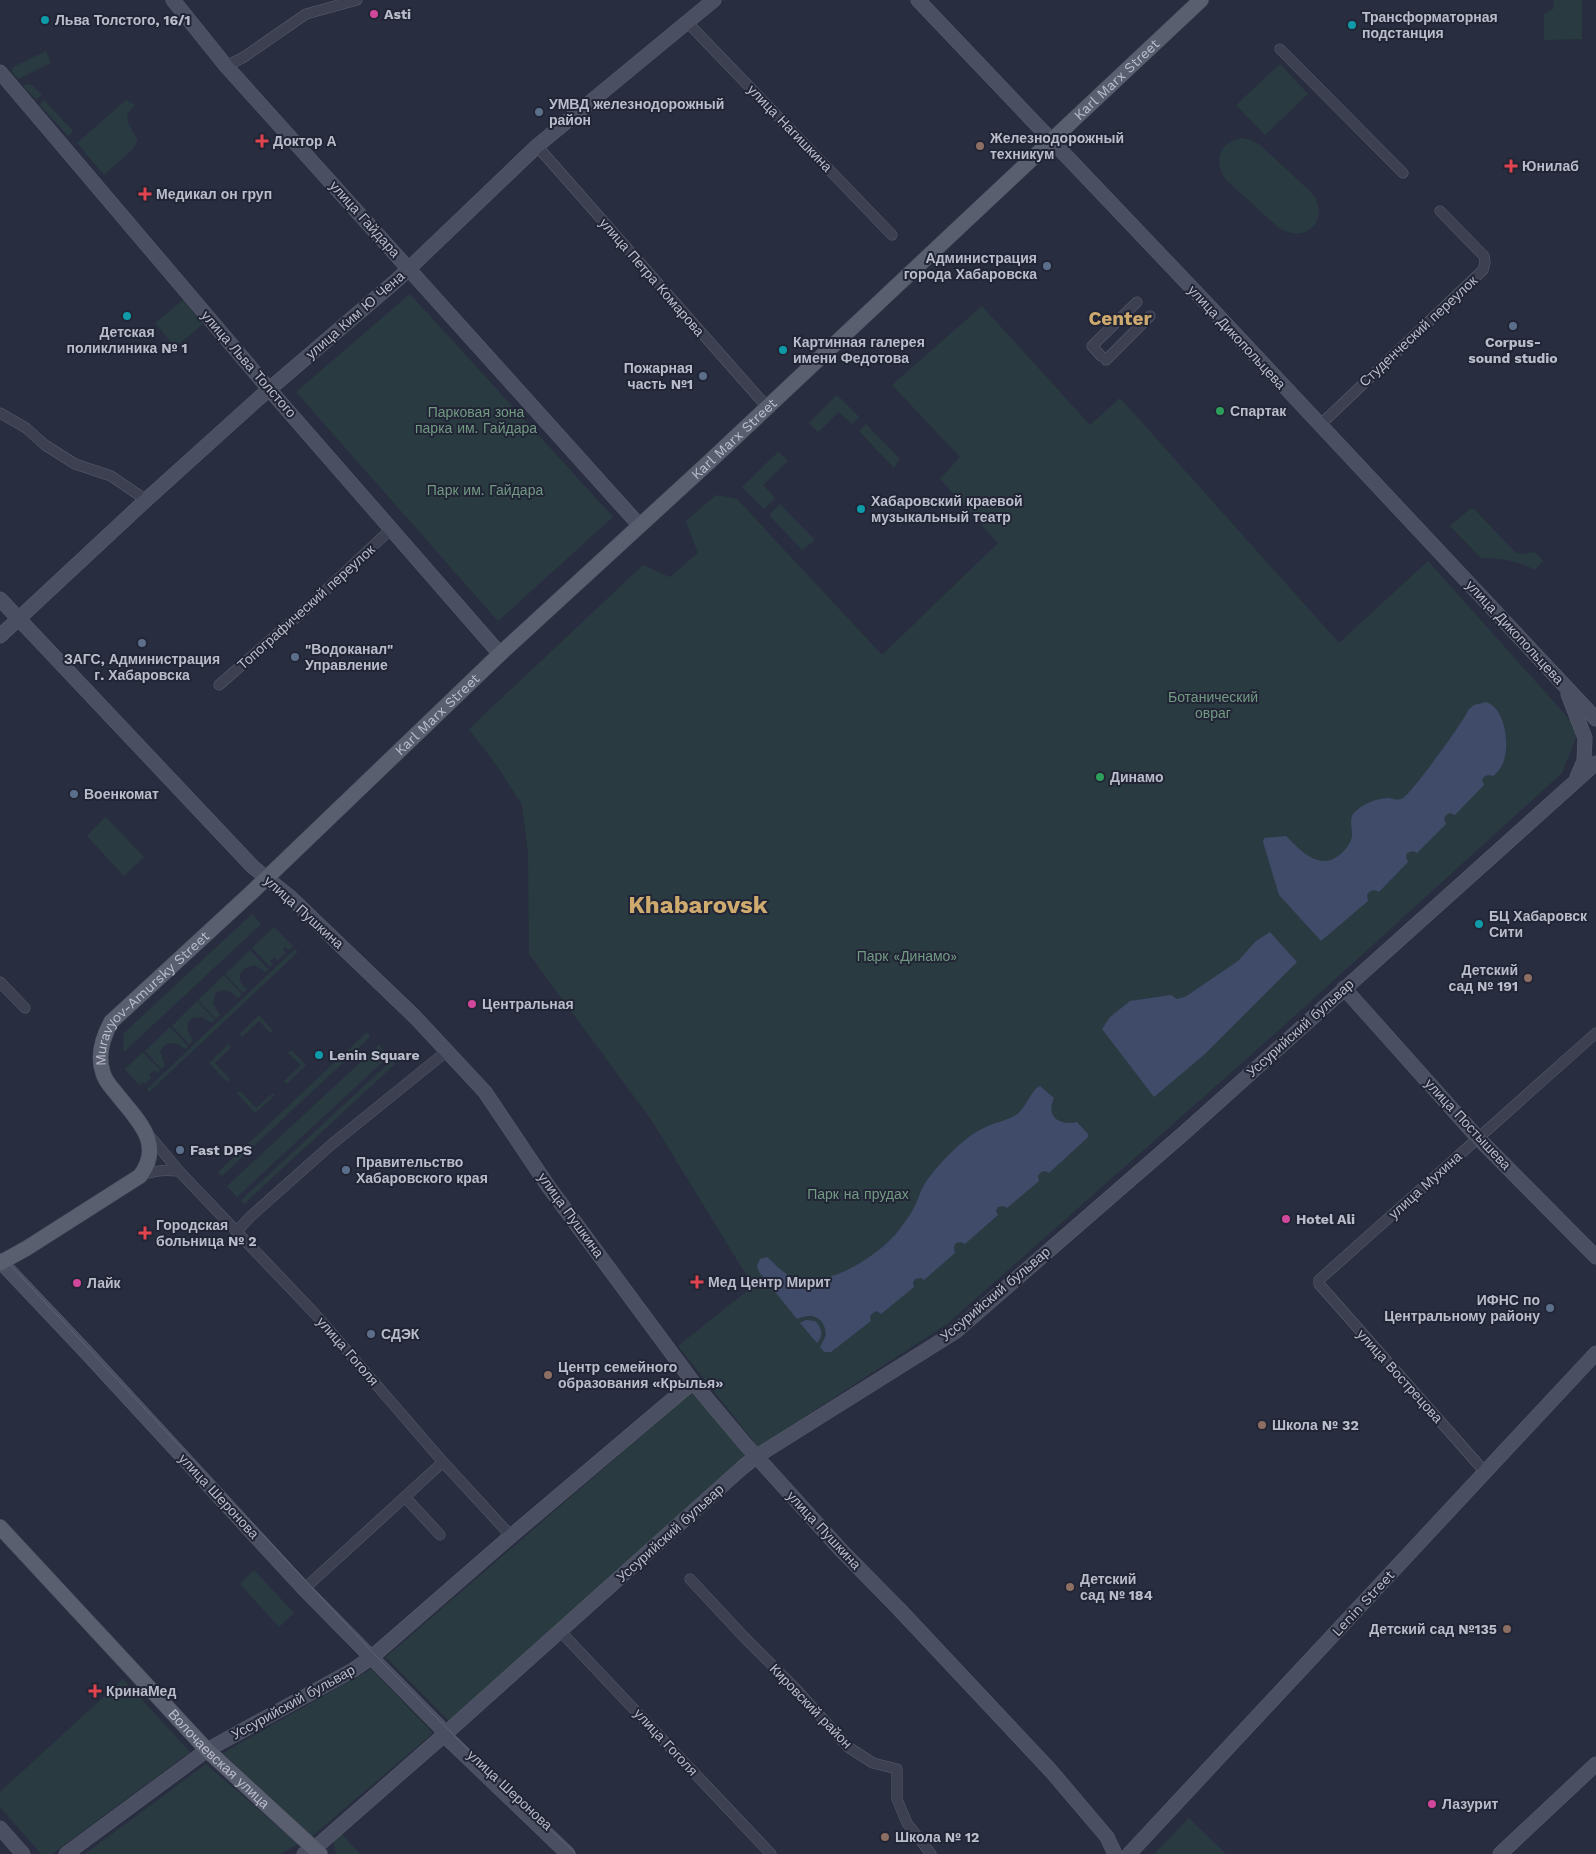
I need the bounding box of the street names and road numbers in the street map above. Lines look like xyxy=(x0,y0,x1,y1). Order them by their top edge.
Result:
street label: Karl Marx Street xyxy=(1071,35,1163,123)
street label: улица Нагишкина xyxy=(744,81,836,175)
street label: улица Гайдара xyxy=(327,178,404,261)
street label: улица Петра Комарова xyxy=(596,215,708,340)
street label: улица Ким Ю Чена xyxy=(303,268,408,362)
street label: Студенческий переулок xyxy=(1356,272,1481,390)
street label: улица Дикопольцева xyxy=(1185,282,1289,392)
street label: улица Льва Толстого xyxy=(198,307,300,421)
street label: Karl Marx Street xyxy=(688,395,780,482)
street label: Топографический переулок xyxy=(234,541,378,673)
street label: улица Дикопольцева xyxy=(1463,577,1567,687)
street label: Karl Marx Street xyxy=(392,670,483,759)
street label: улица Пушкина xyxy=(261,872,347,952)
street label: Muravyov-Amursky Street xyxy=(92,928,212,1066)
street label: Уссурийский бульвар xyxy=(1243,976,1357,1080)
street label: улица Постышева xyxy=(1422,1075,1514,1173)
street label: улица Мухина xyxy=(1385,1148,1465,1222)
street label: улица Пушкина xyxy=(535,1169,607,1261)
street label: Уссурийский бульвар xyxy=(937,1243,1053,1345)
street label: улица Гоголя xyxy=(314,1313,382,1389)
street label: улица Вострецова xyxy=(1354,1326,1446,1426)
street label: улица Шеронова xyxy=(176,1450,263,1542)
street label: Уссурийский бульвар xyxy=(613,1481,727,1585)
street label: улица Пушкина xyxy=(784,1488,864,1573)
street label: Lenin Street xyxy=(1328,1567,1398,1639)
street label: Кировский район xyxy=(767,1660,855,1752)
street label: Уссурийский бульвар xyxy=(229,1661,358,1743)
street label: улица Гоголя xyxy=(631,1705,701,1779)
street label: Волочаевская улица xyxy=(165,1706,273,1812)
street label: улица Шеронова xyxy=(464,1747,556,1834)

